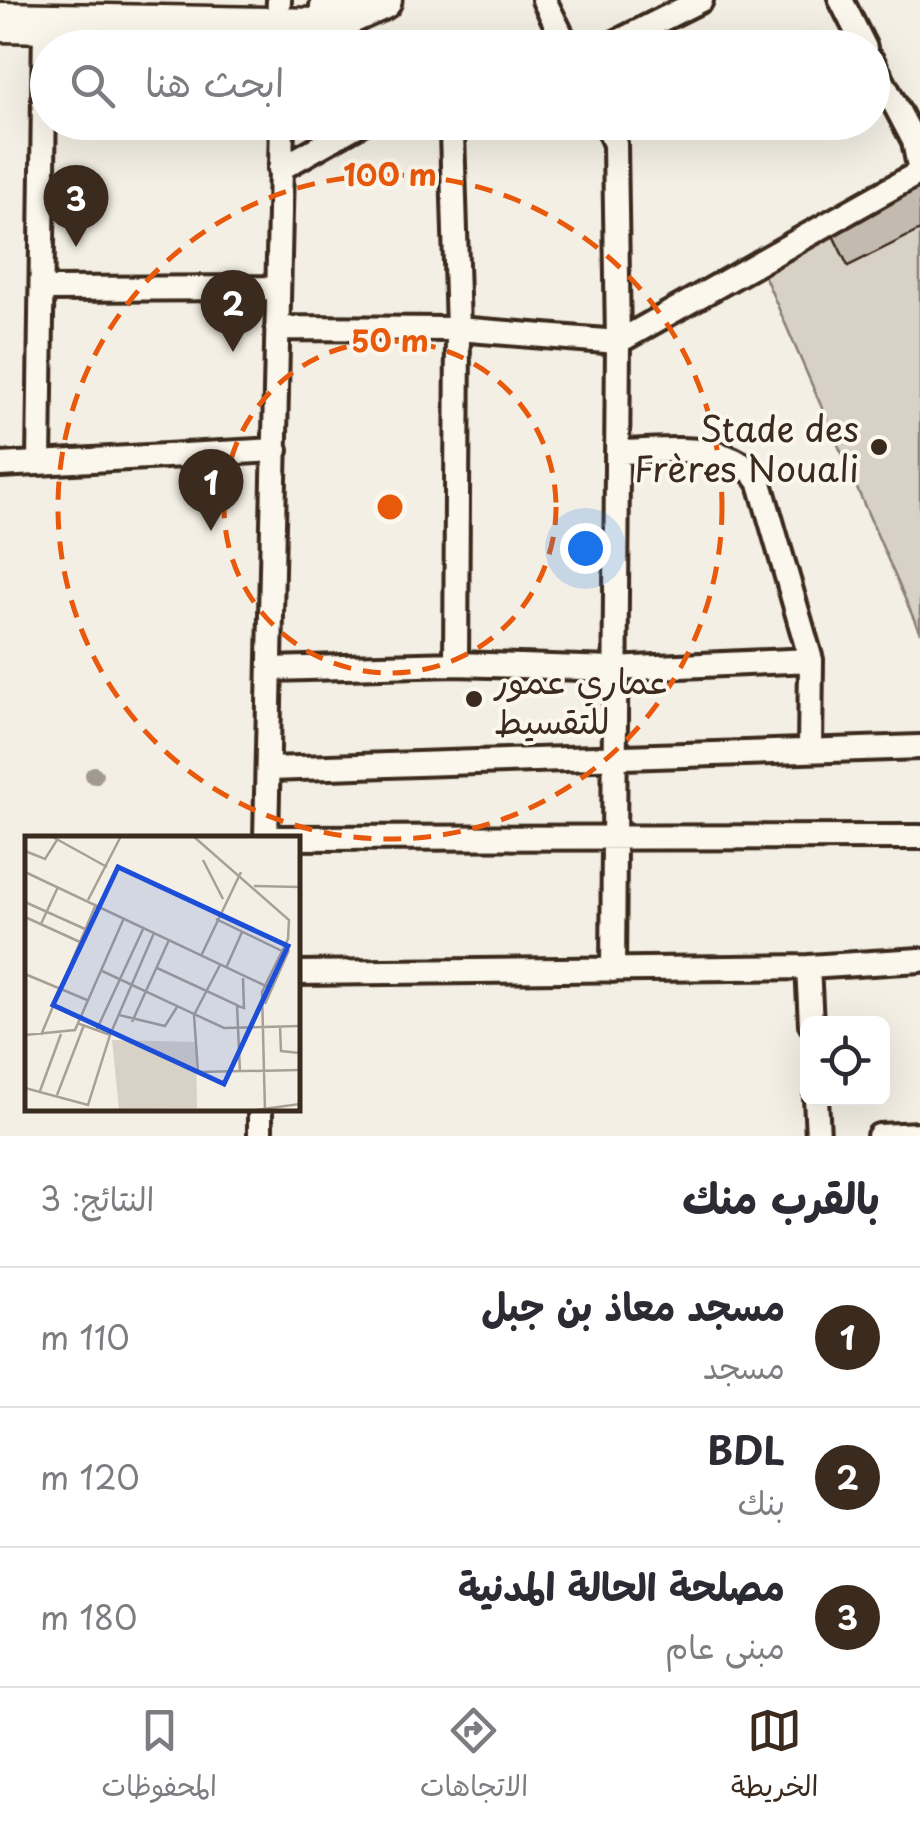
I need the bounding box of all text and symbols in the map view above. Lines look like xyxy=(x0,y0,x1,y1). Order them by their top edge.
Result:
search box xyxy=(30,30,890,140)
text: ابحث هنا xyxy=(145,53,284,110)
icon: search xyxy=(65,58,120,113)
text: 100 m xyxy=(343,151,437,196)
pin: 3 xyxy=(44,164,108,247)
pin: 2 xyxy=(200,270,266,352)
text: 50 m xyxy=(351,317,429,362)
place label: Stade des Frères Nouali xyxy=(634,401,859,494)
marker: Stade des Frères Nouali xyxy=(868,436,890,458)
pin: 1 xyxy=(178,448,244,531)
centre of rings xyxy=(372,489,408,525)
your location xyxy=(560,523,611,574)
place label: عماري عمور للتقسيط xyxy=(493,653,670,746)
marker: عماري عمور للتقسيط xyxy=(463,688,485,710)
inset map xyxy=(25,836,300,1111)
map controls xyxy=(800,1016,890,1106)
button: locate xyxy=(800,1016,890,1106)
text: بالقرب منك xyxy=(682,1165,880,1228)
text: النتائج: 3 xyxy=(40,1174,154,1222)
text: مسجد معاذ بن جبل xyxy=(481,1277,785,1334)
text: 110 m xyxy=(40,1313,130,1361)
text: 1 xyxy=(840,1313,855,1361)
text: مسجد xyxy=(703,1342,785,1390)
text: BDL xyxy=(707,1421,785,1478)
text: 120 m xyxy=(40,1453,140,1501)
text: 2 xyxy=(836,1453,859,1501)
text: بنك xyxy=(737,1478,785,1526)
text: مصلحة الحالة المدنية xyxy=(458,1557,785,1614)
text: 180 m xyxy=(40,1593,137,1641)
text: 3 xyxy=(837,1593,858,1641)
text: مبنى عام xyxy=(665,1622,785,1670)
tab: المحفوظات xyxy=(102,1703,217,1811)
tab: الاتجاهات xyxy=(420,1703,528,1811)
tab: الخريطة xyxy=(731,1703,818,1811)

